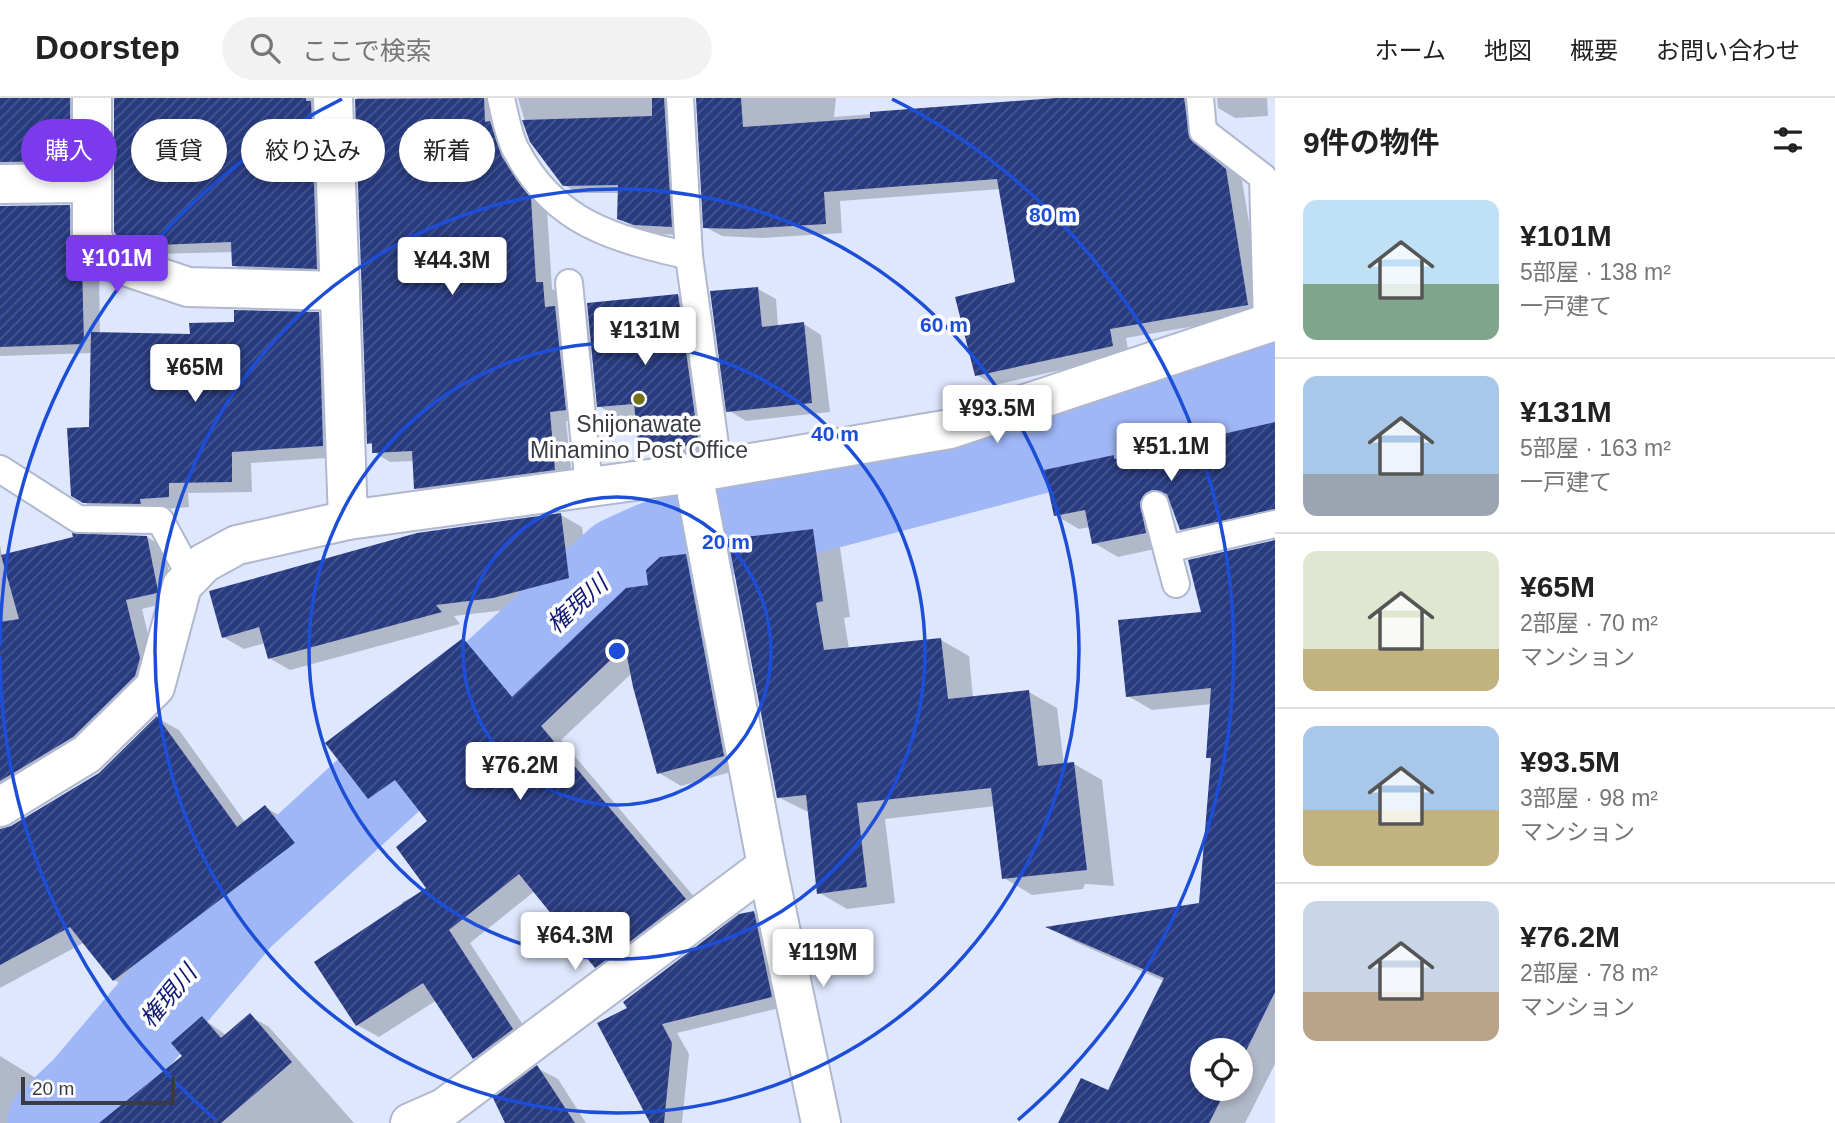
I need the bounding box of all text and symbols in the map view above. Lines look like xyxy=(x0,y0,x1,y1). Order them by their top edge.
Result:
search box xyxy=(222,17,712,80)
text: Doorstep xyxy=(35,29,180,66)
icon: search xyxy=(246,29,284,67)
text: ここで検索 xyxy=(302,36,432,66)
text: ホーム xyxy=(1375,37,1446,64)
text: 地図 xyxy=(1484,37,1532,64)
text: 概要 xyxy=(1570,37,1618,64)
text: お問い合わせ xyxy=(1656,37,1800,64)
chip: 購入 xyxy=(21,119,117,182)
chip: 賃貸 xyxy=(131,119,227,182)
chip: 絞り込み xyxy=(241,119,385,182)
chip: 新着 xyxy=(399,119,495,182)
icon: filters xyxy=(1769,121,1807,159)
text: 9件の物件 xyxy=(1303,126,1440,159)
text: 80 m xyxy=(1029,203,1077,226)
text: ¥101M xyxy=(1520,219,1612,252)
icon: home xyxy=(1359,228,1443,312)
pin: ¥101M xyxy=(68,236,166,295)
pin: ¥44.3M xyxy=(395,238,509,297)
text: ¥101M xyxy=(82,245,152,271)
text: ¥44.3M xyxy=(414,247,490,273)
text: 5部屋 · 138 m² xyxy=(1520,259,1671,285)
text: 一戸建て xyxy=(1520,293,1612,319)
pin: ¥131M xyxy=(596,308,694,367)
text: 60 m xyxy=(920,313,968,336)
text: ¥131M xyxy=(610,317,680,343)
pin: ¥65M xyxy=(154,344,236,404)
text: ¥65M xyxy=(166,354,224,380)
pin: ¥93.5M xyxy=(940,386,1054,445)
marker: Shijonawate Minamino Post Office xyxy=(631,391,647,407)
text: ¥93.5M xyxy=(959,395,1035,421)
text: ¥131M xyxy=(1520,395,1612,428)
icon: home xyxy=(1359,404,1443,488)
place label: Shijonawate Minamino Post Office xyxy=(530,411,748,463)
text: 40 m xyxy=(811,422,859,445)
pin: ¥51.1M xyxy=(1114,424,1228,483)
text: ¥51.1M xyxy=(1133,433,1209,459)
text: 5部屋 · 163 m² xyxy=(1520,435,1671,461)
text: 一戸建て xyxy=(1520,469,1612,495)
text: 20 m xyxy=(702,530,750,553)
water label: 権現川 xyxy=(541,568,615,638)
text: ¥65M xyxy=(1520,570,1595,603)
icon: home xyxy=(1359,579,1443,663)
text: 2部屋 · 70 m² xyxy=(1520,610,1658,636)
centre of rings xyxy=(605,639,629,663)
text: マンション xyxy=(1520,644,1635,670)
pin: ¥76.2M xyxy=(463,742,577,802)
text: ¥93.5M xyxy=(1520,745,1620,778)
text: ¥76.2M xyxy=(482,752,558,778)
icon: home xyxy=(1359,754,1443,838)
text: 3部屋 · 98 m² xyxy=(1520,785,1658,811)
text: マンション xyxy=(1520,819,1635,845)
pin: ¥64.3M xyxy=(518,912,632,972)
text: ¥76.2M xyxy=(1520,920,1620,953)
text: ¥64.3M xyxy=(537,922,613,948)
icon: home xyxy=(1359,929,1443,1013)
pin: ¥119M xyxy=(774,930,872,989)
text: ¥119M xyxy=(788,939,858,965)
water label: 権現川 xyxy=(135,957,203,1032)
text: 2部屋 · 78 m² xyxy=(1520,960,1658,986)
text: マンション xyxy=(1520,994,1635,1020)
map controls xyxy=(1190,1038,1253,1101)
button: locate xyxy=(1190,1038,1253,1101)
scale bar xyxy=(21,1074,175,1106)
text: 20 m xyxy=(32,1078,74,1099)

